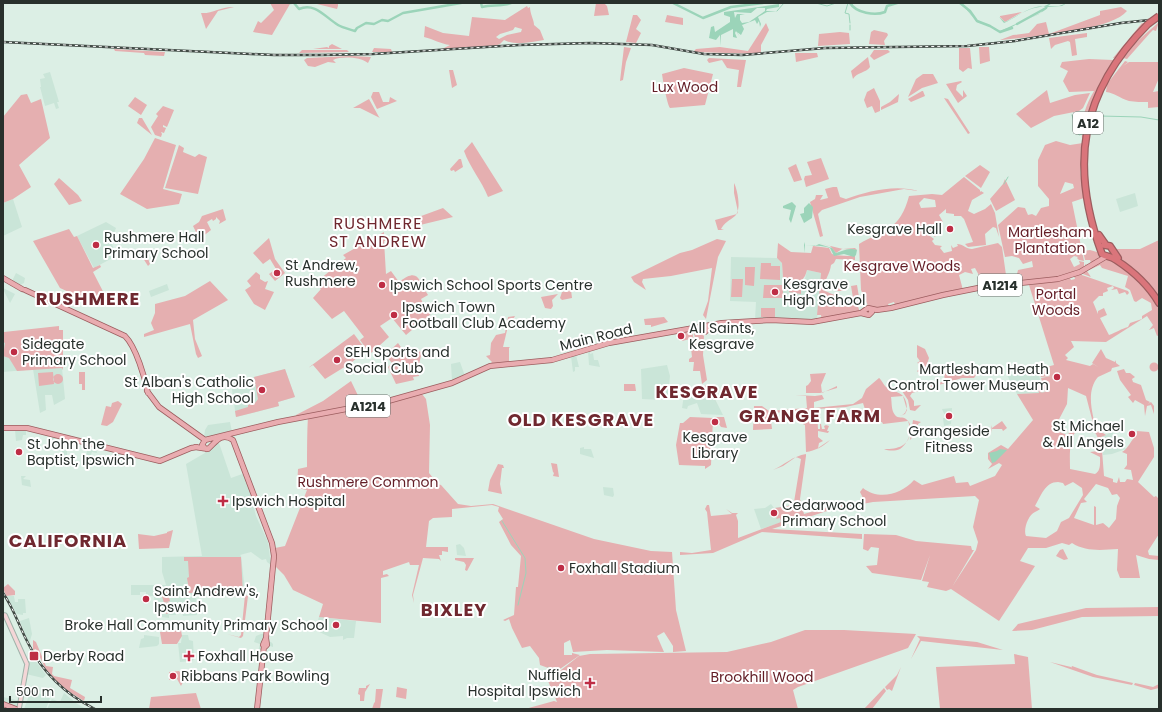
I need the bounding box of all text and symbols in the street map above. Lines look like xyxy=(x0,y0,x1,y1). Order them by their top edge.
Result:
park label: Lux Wood xyxy=(652,77,718,97)
road number: A12 xyxy=(1073,112,1103,134)
district label: RUSHMERE ST ANDREW xyxy=(329,212,427,253)
place label: Kesgrave Hall xyxy=(847,219,942,239)
park label: Martlesham Plantation xyxy=(1008,222,1092,258)
marker: Kesgrave Hall xyxy=(945,224,955,234)
place label: Rushmere Hall Primary School xyxy=(104,227,209,263)
marker: Rushmere Hall Primary School xyxy=(91,240,101,250)
place label: St Andrew, Rushmere xyxy=(285,255,358,291)
park label: Kesgrave Woods xyxy=(843,256,961,276)
marker: St Andrew, Rushmere xyxy=(272,268,282,278)
place label: Kesgrave High School xyxy=(783,274,865,310)
road number: A1214 xyxy=(978,274,1022,296)
place label: Ipswich School Sports Centre xyxy=(390,275,593,295)
marker: Ipswich School Sports Centre xyxy=(377,280,387,290)
park label: Portal Woods xyxy=(1032,284,1080,320)
district label: RUSHMERE xyxy=(36,286,140,311)
marker: Kesgrave High School xyxy=(770,287,780,297)
place label: Ipswich Town Football Club Academy xyxy=(402,297,566,333)
marker: Ipswich Town Football Club Academy xyxy=(389,310,399,320)
street label: Main Road xyxy=(558,318,634,356)
place label: All Saints, Kesgrave xyxy=(689,318,755,354)
marker: All Saints, Kesgrave xyxy=(676,331,686,341)
place label: Sidegate Primary School xyxy=(22,334,127,370)
place label: SEH Sports and Social Club xyxy=(345,342,450,378)
marker: Sidegate Primary School xyxy=(9,347,19,357)
marker: SEH Sports and Social Club xyxy=(332,355,342,365)
place label: Martlesham Heath Control Tower Museum xyxy=(888,359,1049,395)
place label: St Alban's Catholic High School xyxy=(124,372,254,408)
marker: Martlesham Heath Control Tower Museum xyxy=(1052,372,1062,382)
district label: KESGRAVE xyxy=(656,379,758,404)
marker: St Alban's Catholic High School xyxy=(257,385,267,395)
road number: A1214 xyxy=(346,395,390,417)
district label: GRANGE FARM xyxy=(739,403,881,428)
district label: OLD KESGRAVE xyxy=(508,407,654,432)
marker: Grangeside Fitness xyxy=(944,411,954,421)
place label: St Michael & All Angels xyxy=(1043,416,1124,452)
marker: Kesgrave Library xyxy=(710,417,720,427)
place label: Grangeside Fitness xyxy=(908,421,990,457)
place label: Kesgrave Library xyxy=(682,427,748,463)
marker: St Michael & All Angels xyxy=(1127,429,1137,439)
place label: St John the Baptist, Ipswich xyxy=(27,434,135,470)
marker: St John the Baptist, Ipswich xyxy=(14,447,24,457)
park label: Rushmere Common xyxy=(297,472,439,492)
place label: Ipswich Hospital xyxy=(232,491,345,511)
marker: Ipswich Hospital xyxy=(217,495,229,507)
place label: Cedarwood Primary School xyxy=(782,495,887,531)
marker: Cedarwood Primary School xyxy=(769,508,779,518)
district label: CALIFORNIA xyxy=(9,528,127,553)
place label: Foxhall Stadium xyxy=(569,558,680,578)
marker: Foxhall Stadium xyxy=(556,563,566,573)
place label: Saint Andrew's, Ipswich xyxy=(154,581,259,617)
marker: Saint Andrew's, Ipswich xyxy=(141,594,151,604)
district label: BIXLEY xyxy=(421,597,487,622)
place label: Broke Hall Community Primary School xyxy=(65,615,328,635)
marker: Broke Hall Community Primary School xyxy=(331,620,341,630)
place label: Derby Road xyxy=(43,646,124,666)
place label: Foxhall House xyxy=(198,646,294,666)
marker: Derby Road xyxy=(28,650,40,662)
marker: Foxhall House xyxy=(183,650,195,662)
place label: Nuffield Hospital Ipswich xyxy=(468,665,581,701)
place label: Ribbans Park Bowling xyxy=(181,666,329,686)
park label: Brookhill Wood xyxy=(710,667,814,687)
marker: Ribbans Park Bowling xyxy=(168,671,178,681)
marker: Nuffield Hospital Ipswich xyxy=(584,677,596,689)
scale bar xyxy=(10,678,101,704)
text: 500 m xyxy=(16,683,54,700)

